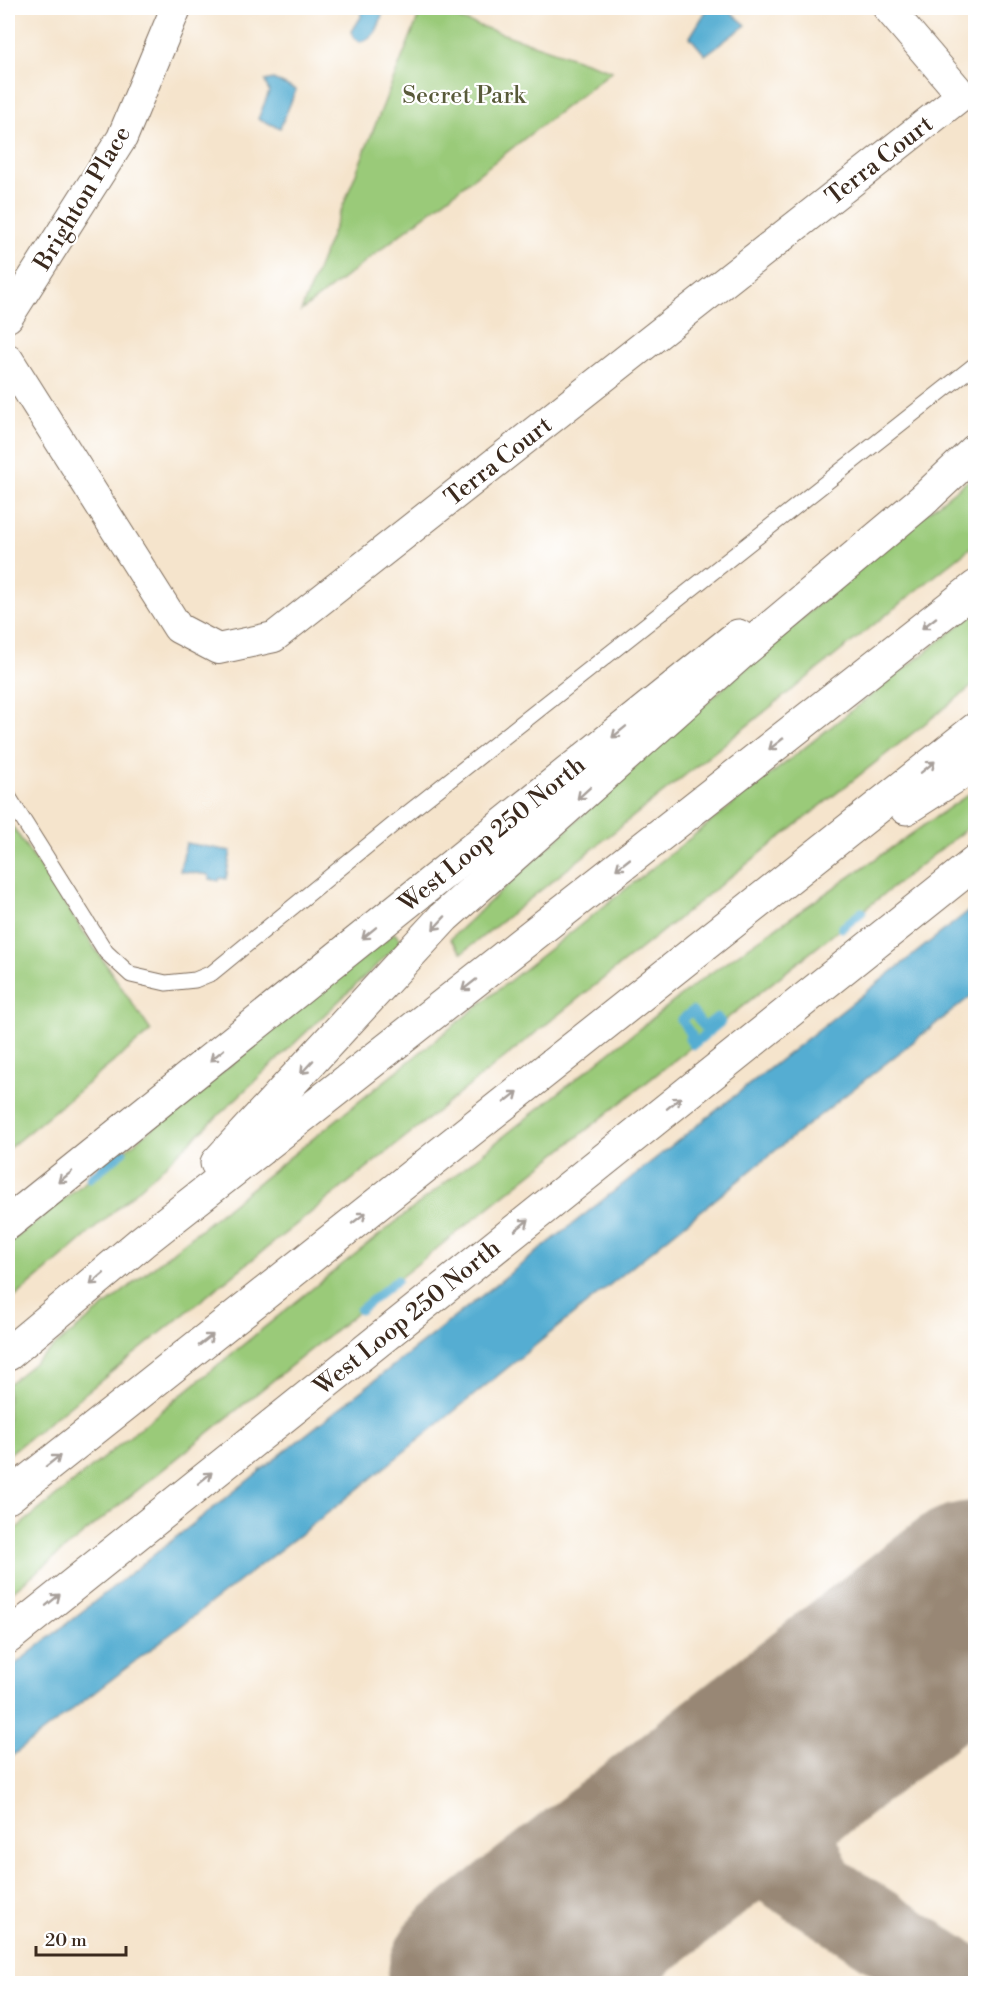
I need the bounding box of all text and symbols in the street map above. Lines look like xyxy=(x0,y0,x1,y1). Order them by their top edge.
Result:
park label: Secret Park xyxy=(402,81,527,111)
street label: Terra Court xyxy=(820,109,940,212)
street label: Brighton Place xyxy=(27,121,138,277)
street label: Terra Court xyxy=(439,410,559,513)
one-way arrow xyxy=(922,617,938,630)
one-way arrow xyxy=(612,725,627,739)
one-way arrow xyxy=(768,737,784,750)
street label: West Loop 250 North xyxy=(393,750,592,920)
one-way arrow xyxy=(920,760,936,773)
one-way arrow xyxy=(577,786,592,800)
one-way arrow xyxy=(615,858,631,871)
one-way arrow xyxy=(432,916,446,931)
one-way arrow xyxy=(361,927,377,940)
one-way arrow xyxy=(462,978,478,991)
one-way arrow xyxy=(209,1049,225,1062)
one-way arrow xyxy=(300,1059,314,1074)
one-way arrow xyxy=(503,1091,519,1104)
one-way arrow xyxy=(666,1097,682,1110)
one-way arrow xyxy=(57,1171,73,1184)
one-way arrow xyxy=(350,1212,366,1225)
one-way arrow xyxy=(513,1219,529,1232)
street label: West Loop 250 North xyxy=(308,1233,507,1403)
one-way arrow xyxy=(89,1273,105,1286)
one-way arrow xyxy=(198,1333,214,1346)
one-way arrow xyxy=(45,1454,61,1467)
one-way arrow xyxy=(197,1472,213,1485)
one-way arrow xyxy=(45,1593,60,1607)
scale bar xyxy=(36,1919,126,1957)
text: 20 m xyxy=(45,1929,87,1952)

